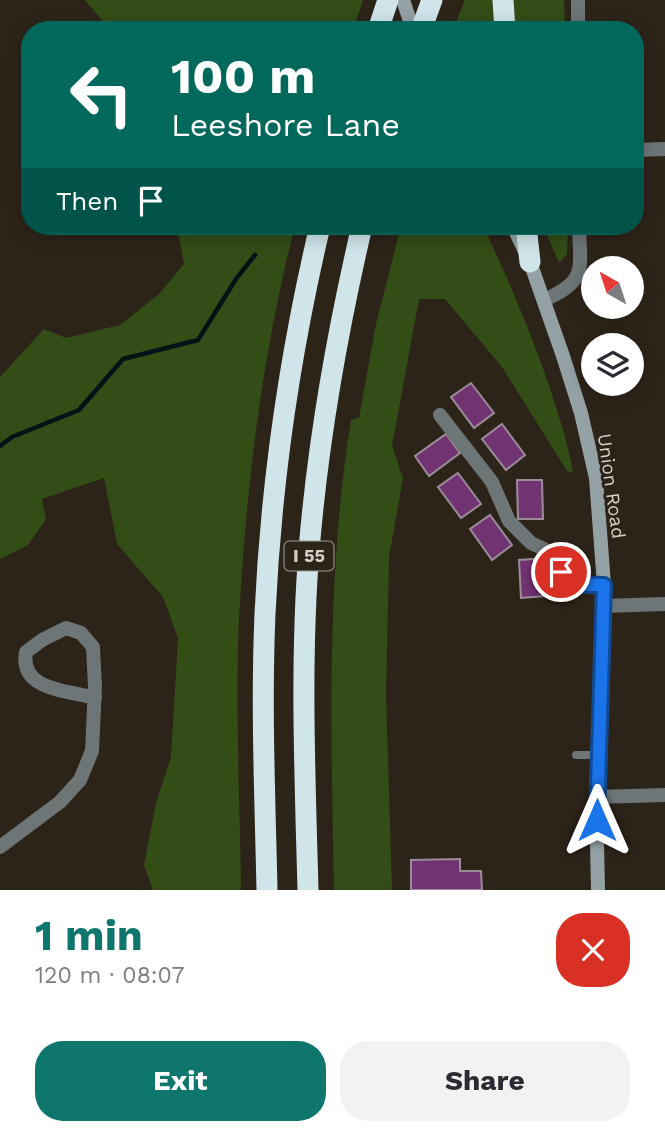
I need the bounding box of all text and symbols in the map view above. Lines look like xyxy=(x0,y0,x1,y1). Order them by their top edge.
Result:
text: 100 m xyxy=(171,47,315,105)
icon: left xyxy=(56,49,147,140)
text: Leeshore Lane xyxy=(171,106,400,144)
icon: arrive xyxy=(132,182,170,220)
text: Then xyxy=(56,186,118,216)
north arrow xyxy=(581,256,644,318)
map controls xyxy=(581,256,644,396)
button: layers xyxy=(581,333,644,396)
street label: Union Road xyxy=(593,432,630,540)
road number: I 55 xyxy=(284,542,334,570)
pin xyxy=(531,542,591,602)
icon: arrive xyxy=(542,553,580,591)
position arrow xyxy=(560,783,634,857)
text: 1 min xyxy=(35,911,143,960)
button: close xyxy=(556,913,630,987)
text: 120 m · 08:07 xyxy=(35,962,184,989)
button: Exit xyxy=(35,1041,326,1121)
button: Share xyxy=(340,1041,630,1121)

